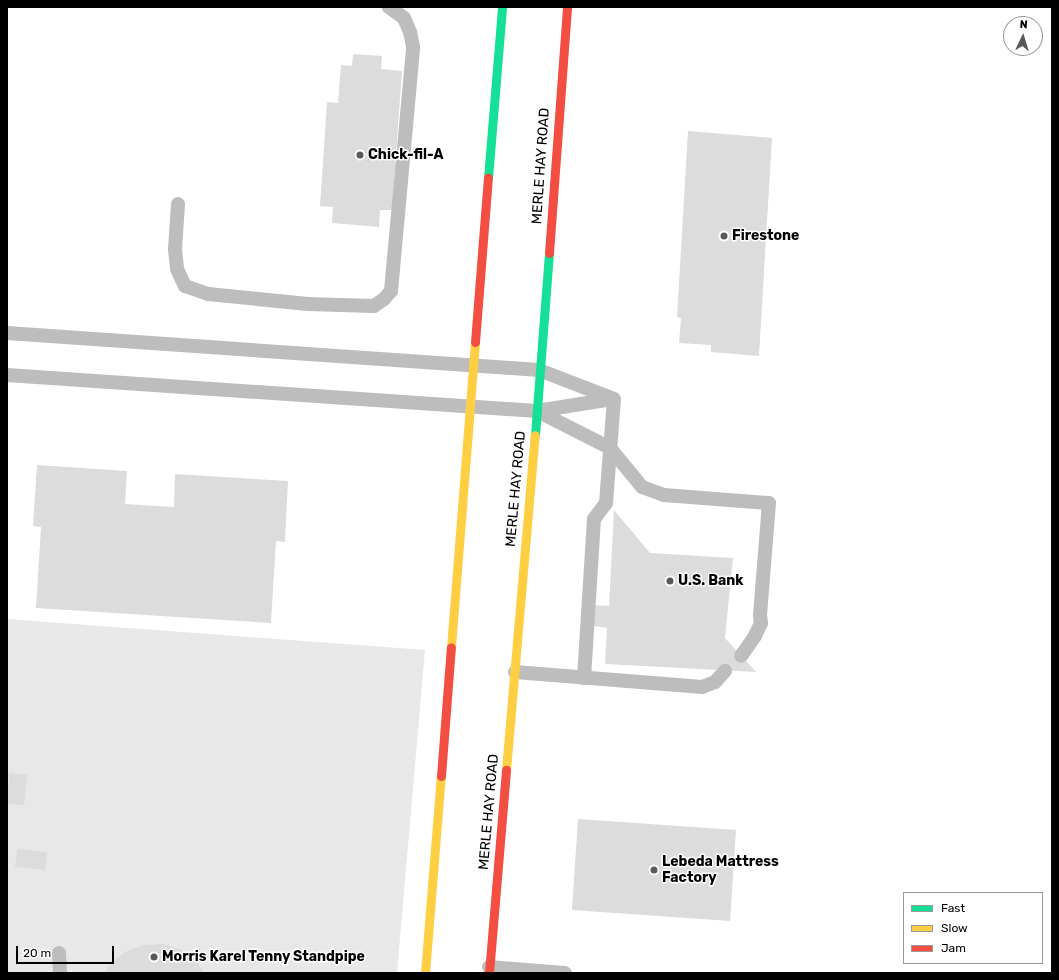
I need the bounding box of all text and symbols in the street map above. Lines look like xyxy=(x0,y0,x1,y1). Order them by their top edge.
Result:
north arrow xyxy=(1003,16,1043,56)
text: N xyxy=(1019,18,1028,31)
street label: MERLE HAY ROAD xyxy=(529,107,553,225)
place label: Chick-fil-A xyxy=(368,147,443,163)
marker: Chick-fil-A xyxy=(355,150,365,160)
place label: Firestone xyxy=(732,228,799,244)
marker: Firestone xyxy=(719,231,729,241)
street label: MERLE HAY ROAD xyxy=(503,430,529,548)
place label: U.S. Bank xyxy=(678,573,743,589)
marker: U.S. Bank xyxy=(665,576,675,586)
street label: MERLE HAY ROAD xyxy=(476,753,502,871)
place label: Lebeda Mattress Factory xyxy=(662,854,779,886)
marker: Lebeda Mattress Factory xyxy=(649,865,659,875)
legend xyxy=(903,892,1043,964)
text: Fast xyxy=(941,901,965,915)
text: Slow xyxy=(941,921,968,935)
scale bar xyxy=(18,938,116,964)
text: Jam xyxy=(941,941,966,955)
text: 20 m xyxy=(23,946,51,960)
place label: Morris Karel Tenny Standpipe xyxy=(162,949,366,965)
marker: Morris Karel Tenny Standpipe xyxy=(149,952,159,962)

